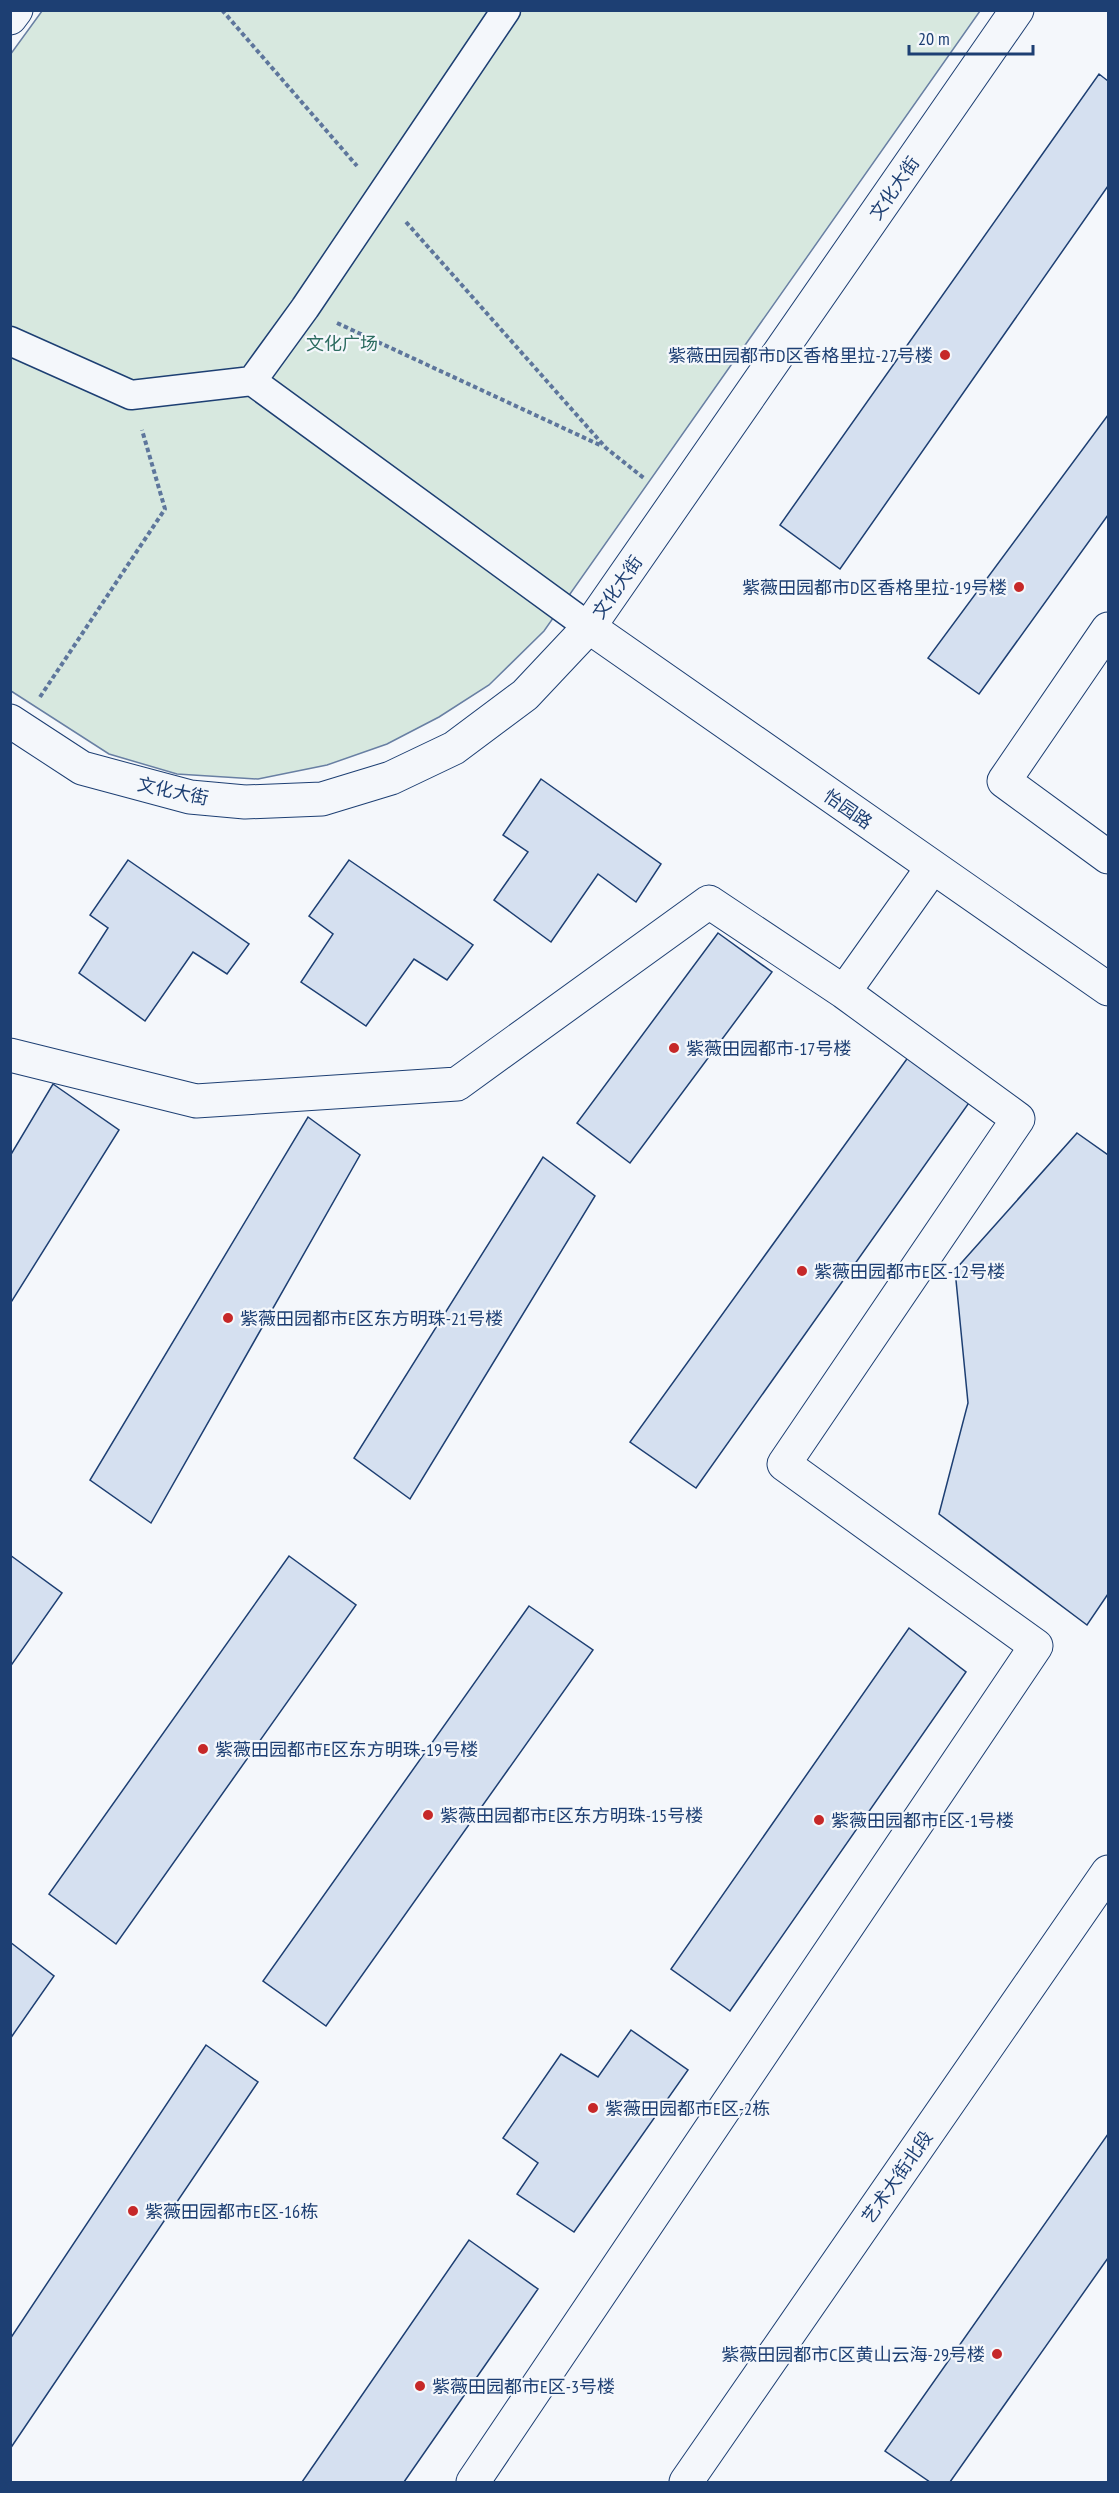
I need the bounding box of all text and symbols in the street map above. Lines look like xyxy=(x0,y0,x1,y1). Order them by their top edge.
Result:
scale bar xyxy=(909,18,1034,56)
text: 20 m xyxy=(918,27,950,50)
street label: 文化大街 xyxy=(864,152,924,224)
park label: 文化广场 xyxy=(306,332,378,355)
place label: 紫薇田园都市D区香格里拉-27号楼 xyxy=(668,344,933,367)
marker: 紫薇田园都市D区香格里拉-27号楼 xyxy=(938,348,952,362)
street label: 文化大街 xyxy=(587,551,647,623)
place label: 紫薇田园都市D区香格里拉-19号楼 xyxy=(742,576,1007,599)
marker: 紫薇田园都市D区香格里拉-19号楼 xyxy=(1012,580,1026,594)
street label: 文化大街 xyxy=(135,772,211,810)
street label: 怡园路 xyxy=(819,784,877,834)
place label: 紫薇田园都市-17号楼 xyxy=(686,1037,851,1060)
marker: 紫薇田园都市-17号楼 xyxy=(667,1041,681,1055)
place label: 紫薇田园都市E区-12号楼 xyxy=(814,1260,1005,1283)
marker: 紫薇田园都市E区-12号楼 xyxy=(795,1264,809,1278)
place label: 紫薇田园都市E区东方明珠-21号楼 xyxy=(240,1307,503,1330)
marker: 紫薇田园都市E区东方明珠-21号楼 xyxy=(221,1311,235,1325)
place label: 紫薇田园都市E区东方明珠-19号楼 xyxy=(215,1738,478,1761)
marker: 紫薇田园都市E区东方明珠-19号楼 xyxy=(196,1742,210,1756)
place label: 紫薇田园都市E区东方明珠-15号楼 xyxy=(440,1804,703,1827)
marker: 紫薇田园都市E区东方明珠-15号楼 xyxy=(421,1808,435,1822)
place label: 紫薇田园都市E区-1号楼 xyxy=(831,1809,1014,1832)
marker: 紫薇田园都市E区-1号楼 xyxy=(812,1813,826,1827)
place label: 紫薇田园都市E区-2栋 xyxy=(605,2097,770,2120)
marker: 紫薇田园都市E区-2栋 xyxy=(586,2101,600,2115)
street label: 艺术大街北段 xyxy=(857,2126,937,2228)
place label: 紫薇田园都市E区-16栋 xyxy=(145,2200,318,2223)
marker: 紫薇田园都市E区-16栋 xyxy=(126,2204,140,2218)
place label: 紫薇田园都市C区黄山云海-29号楼 xyxy=(721,2343,985,2366)
marker: 紫薇田园都市C区黄山云海-29号楼 xyxy=(990,2347,1004,2361)
place label: 紫薇田园都市E区-3号楼 xyxy=(432,2375,615,2398)
marker: 紫薇田园都市E区-3号楼 xyxy=(413,2379,427,2393)

